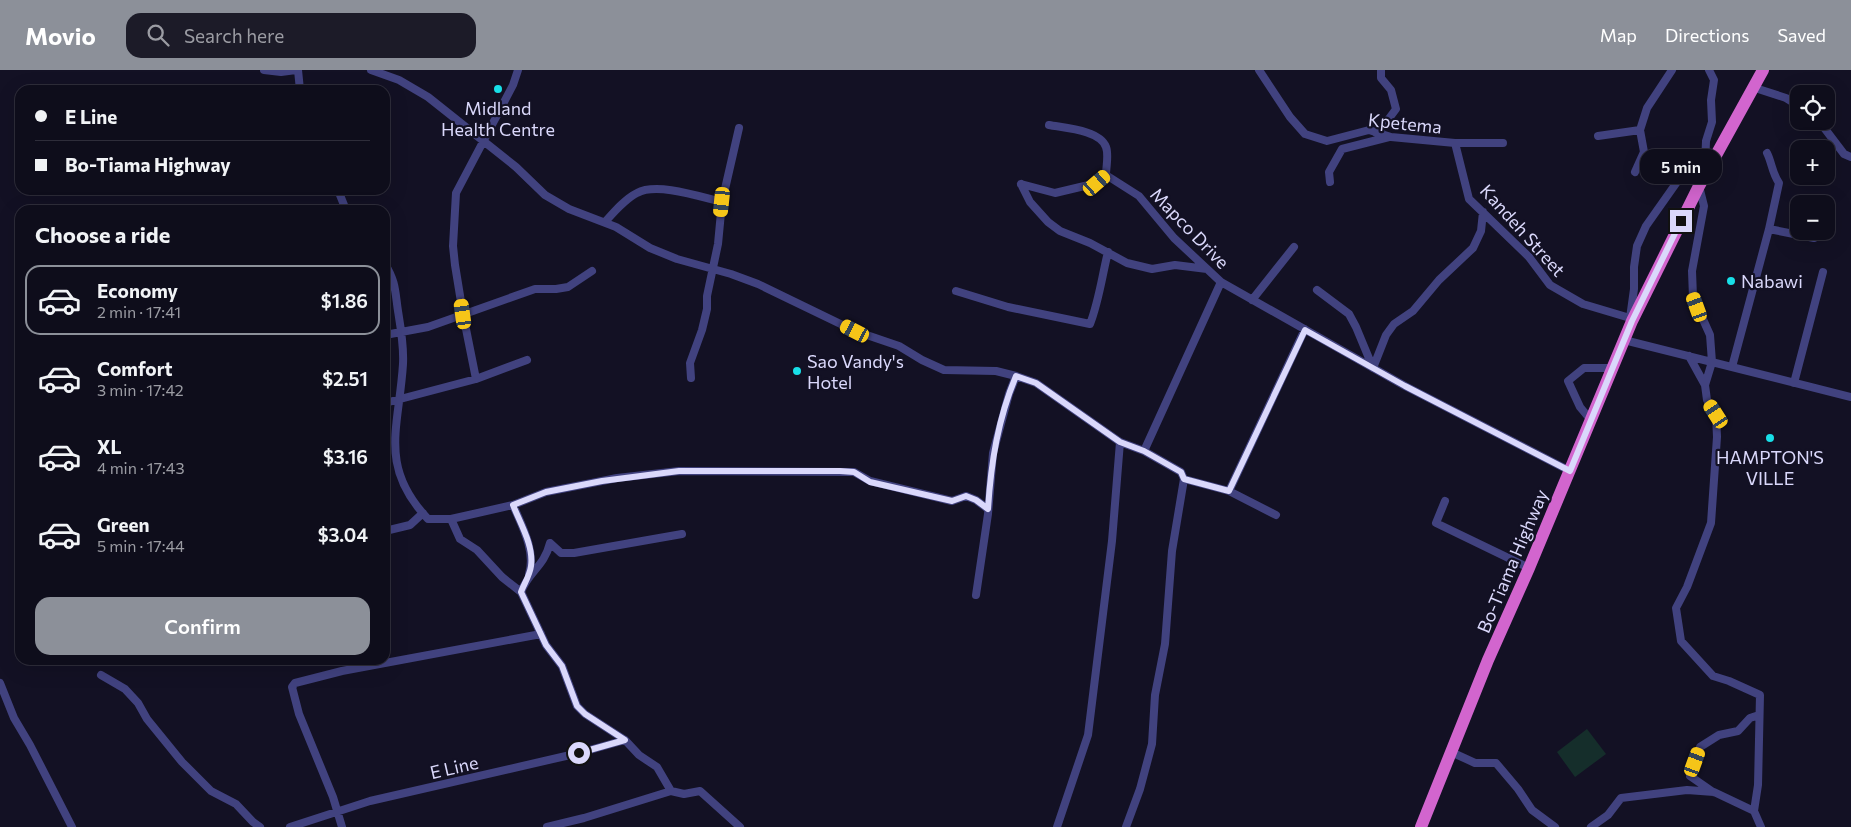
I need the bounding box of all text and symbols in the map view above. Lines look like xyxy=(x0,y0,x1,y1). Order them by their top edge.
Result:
search box xyxy=(126,13,476,58)
text: Movio xyxy=(25,21,96,50)
icon: search xyxy=(144,21,172,49)
text: Search here xyxy=(184,24,284,47)
text: Map xyxy=(1600,24,1637,46)
text: Directions xyxy=(1665,24,1749,46)
text: Saved xyxy=(1777,24,1826,46)
marker: Midland Health Centre xyxy=(492,83,504,95)
map controls xyxy=(1790,85,1835,240)
button: locate xyxy=(1790,85,1835,130)
place label: Midland Health Centre xyxy=(441,97,555,140)
text: E Line xyxy=(65,105,117,128)
street label: Kpetema xyxy=(1367,108,1443,138)
button: + xyxy=(1790,140,1835,185)
callout: 5 min xyxy=(1640,148,1722,184)
text: Bo-Tiama Highway xyxy=(65,153,231,176)
text: 5 min xyxy=(1661,157,1701,176)
car xyxy=(1080,167,1113,199)
street label: Kandeh Street xyxy=(1476,179,1570,281)
street label: Mapco Drive xyxy=(1146,183,1234,273)
car xyxy=(712,186,731,218)
button: − xyxy=(1790,195,1835,240)
route end xyxy=(1670,210,1692,232)
text: Choose a ride xyxy=(35,221,170,248)
place label: Nabawi xyxy=(1741,270,1803,292)
marker: Nabawi xyxy=(1725,275,1737,287)
icon: car xyxy=(37,278,82,323)
text: Economy xyxy=(97,279,178,302)
text: $1.86 xyxy=(321,289,368,312)
car xyxy=(1684,290,1709,324)
car xyxy=(453,298,472,330)
text: 2 min · 17:41 xyxy=(97,302,181,321)
car xyxy=(838,318,871,344)
place label: Sao Vandy's Hotel xyxy=(807,350,904,393)
icon: car xyxy=(37,356,82,401)
text: Comfort xyxy=(97,357,173,380)
marker: Sao Vandy's Hotel xyxy=(791,365,803,377)
text: $2.51 xyxy=(322,367,368,390)
text: 3 min · 17:42 xyxy=(97,380,184,399)
car xyxy=(1701,397,1730,431)
marker: HAMPTON'S VILLE xyxy=(1764,432,1776,444)
icon: car xyxy=(37,434,82,479)
text: XL xyxy=(97,435,122,458)
text: $3.16 xyxy=(323,445,368,468)
place label: HAMPTON'S VILLE xyxy=(1716,446,1824,489)
text: 4 min · 17:43 xyxy=(97,458,185,477)
street label: Bo-Tiama Highway xyxy=(1472,486,1552,636)
icon: car xyxy=(37,512,82,557)
text: Green xyxy=(97,513,149,536)
text: $3.04 xyxy=(318,523,368,546)
text: 5 min · 17:44 xyxy=(97,536,185,555)
button: Confirm xyxy=(35,597,370,655)
route start xyxy=(568,742,590,764)
car xyxy=(1682,745,1707,779)
street label: E Line xyxy=(428,751,480,783)

